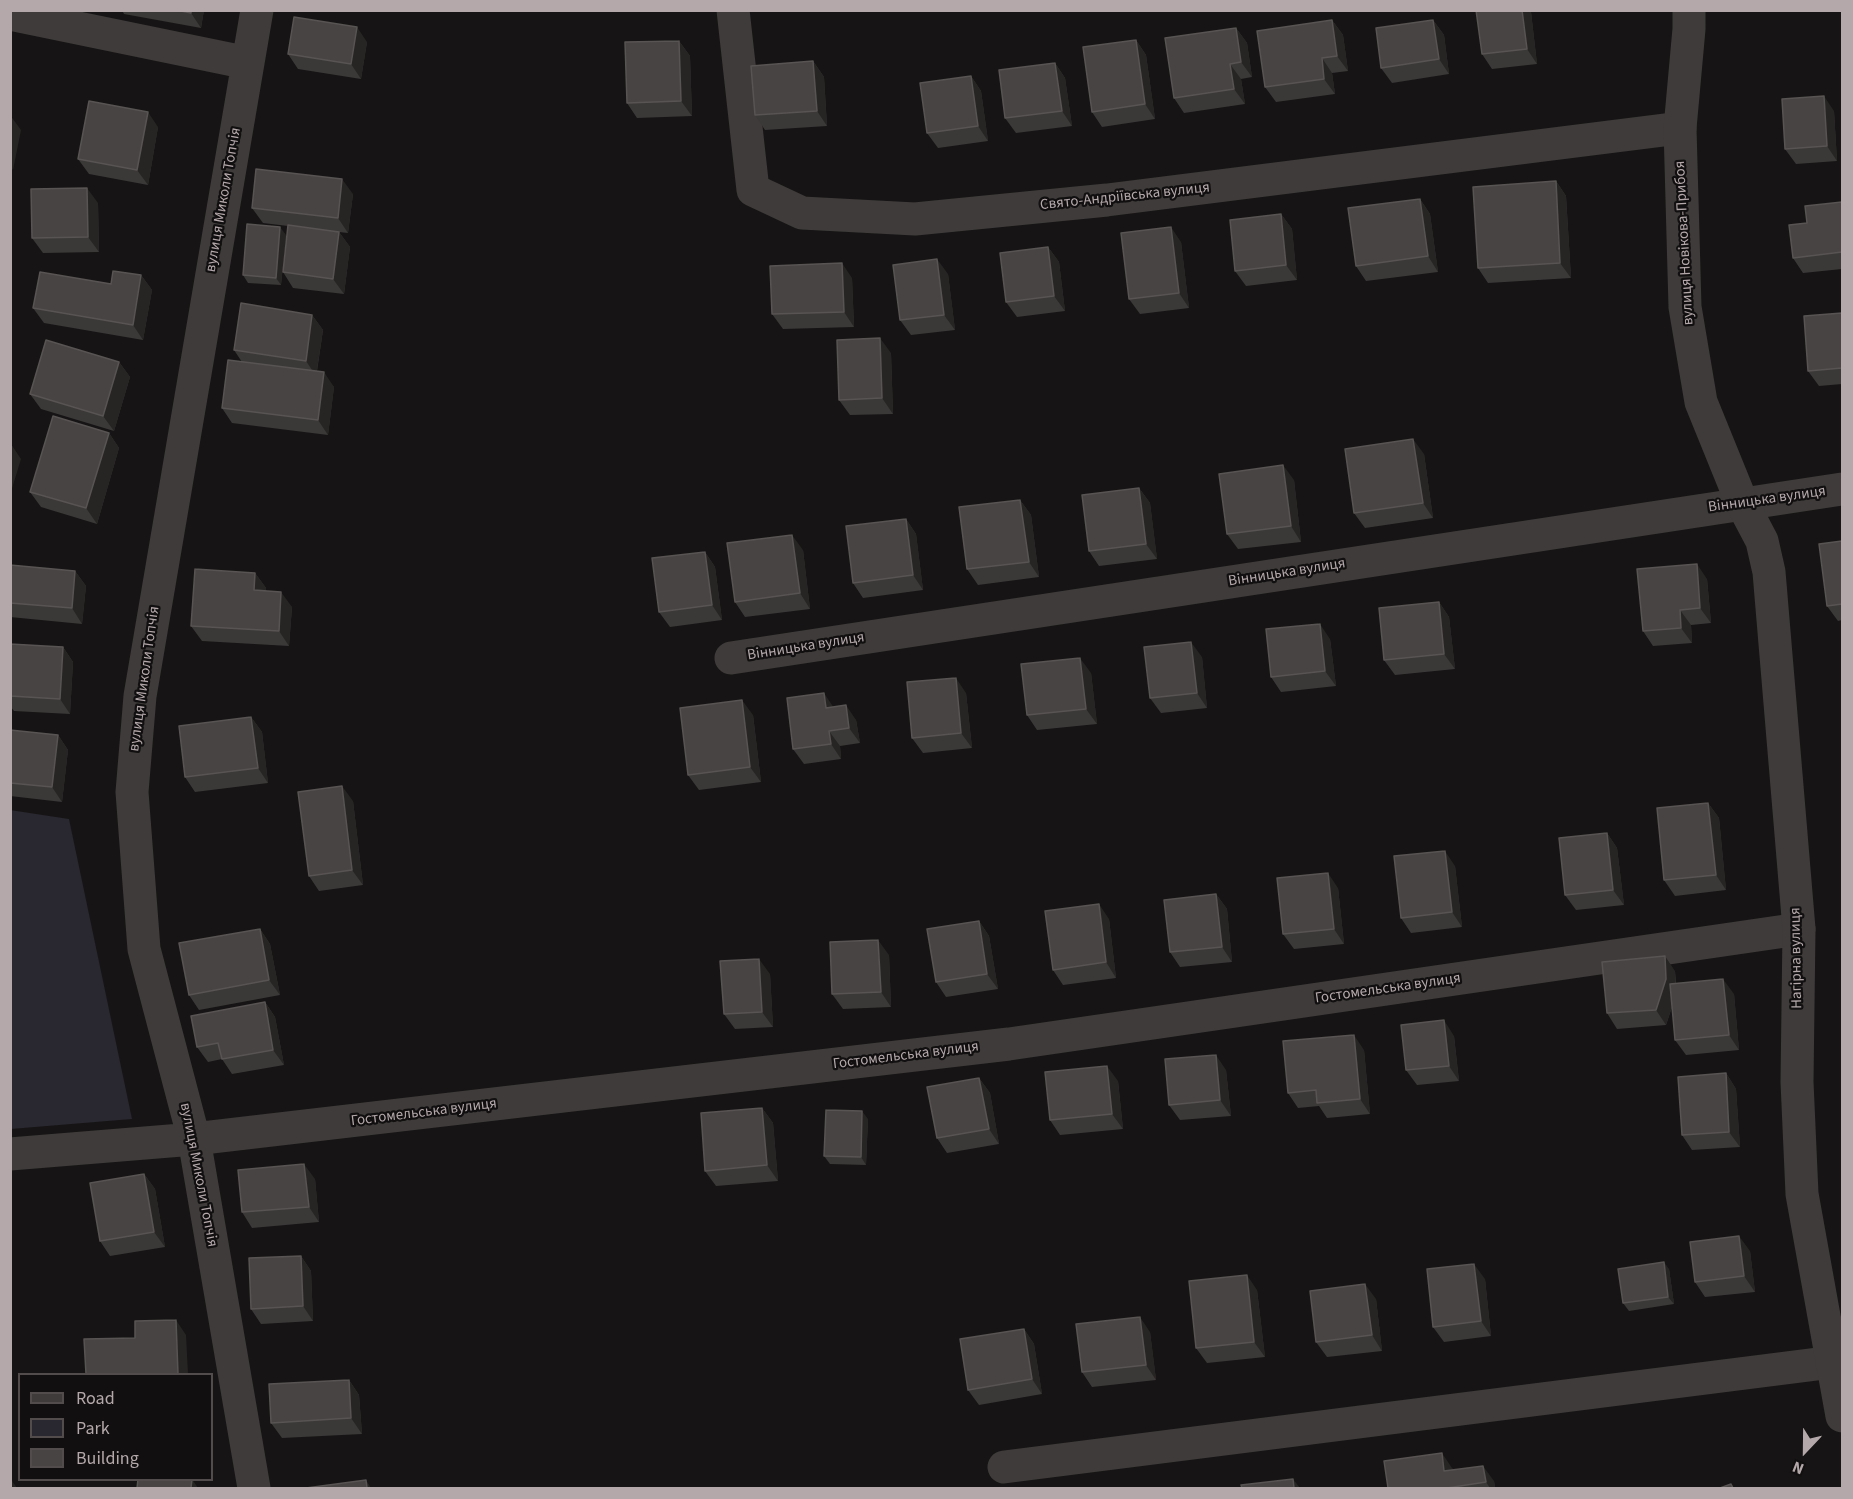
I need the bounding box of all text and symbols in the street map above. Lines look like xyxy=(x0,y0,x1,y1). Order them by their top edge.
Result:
street label: вулиця Миколи Топчія xyxy=(202,126,246,274)
street label: вулиця Новікова-Прибоя xyxy=(1672,160,1698,326)
street label: Свято-Андріївська вулиця xyxy=(1039,179,1211,215)
street label: Вінницька вулиця xyxy=(1707,483,1827,517)
street label: Вінницька вулиця xyxy=(1227,555,1347,591)
street label: вулиця Миколи Топчія xyxy=(126,605,164,753)
street label: Вінницька вулиця xyxy=(746,629,866,665)
street label: Нагірна вулиця xyxy=(1787,907,1807,1009)
street label: Гостомельська вулиця xyxy=(1314,970,1462,1008)
street label: Гостомельська вулиця xyxy=(832,1038,980,1074)
street label: Гостомельська вулиця xyxy=(350,1095,498,1131)
street label: вулиця Миколи Топчія xyxy=(175,1101,221,1249)
legend xyxy=(18,1373,213,1481)
text: Road xyxy=(76,1386,115,1411)
text: Park xyxy=(76,1416,110,1441)
north arrow xyxy=(1775,1421,1835,1481)
text: Building xyxy=(76,1446,139,1471)
text: N xyxy=(1789,1456,1807,1480)

